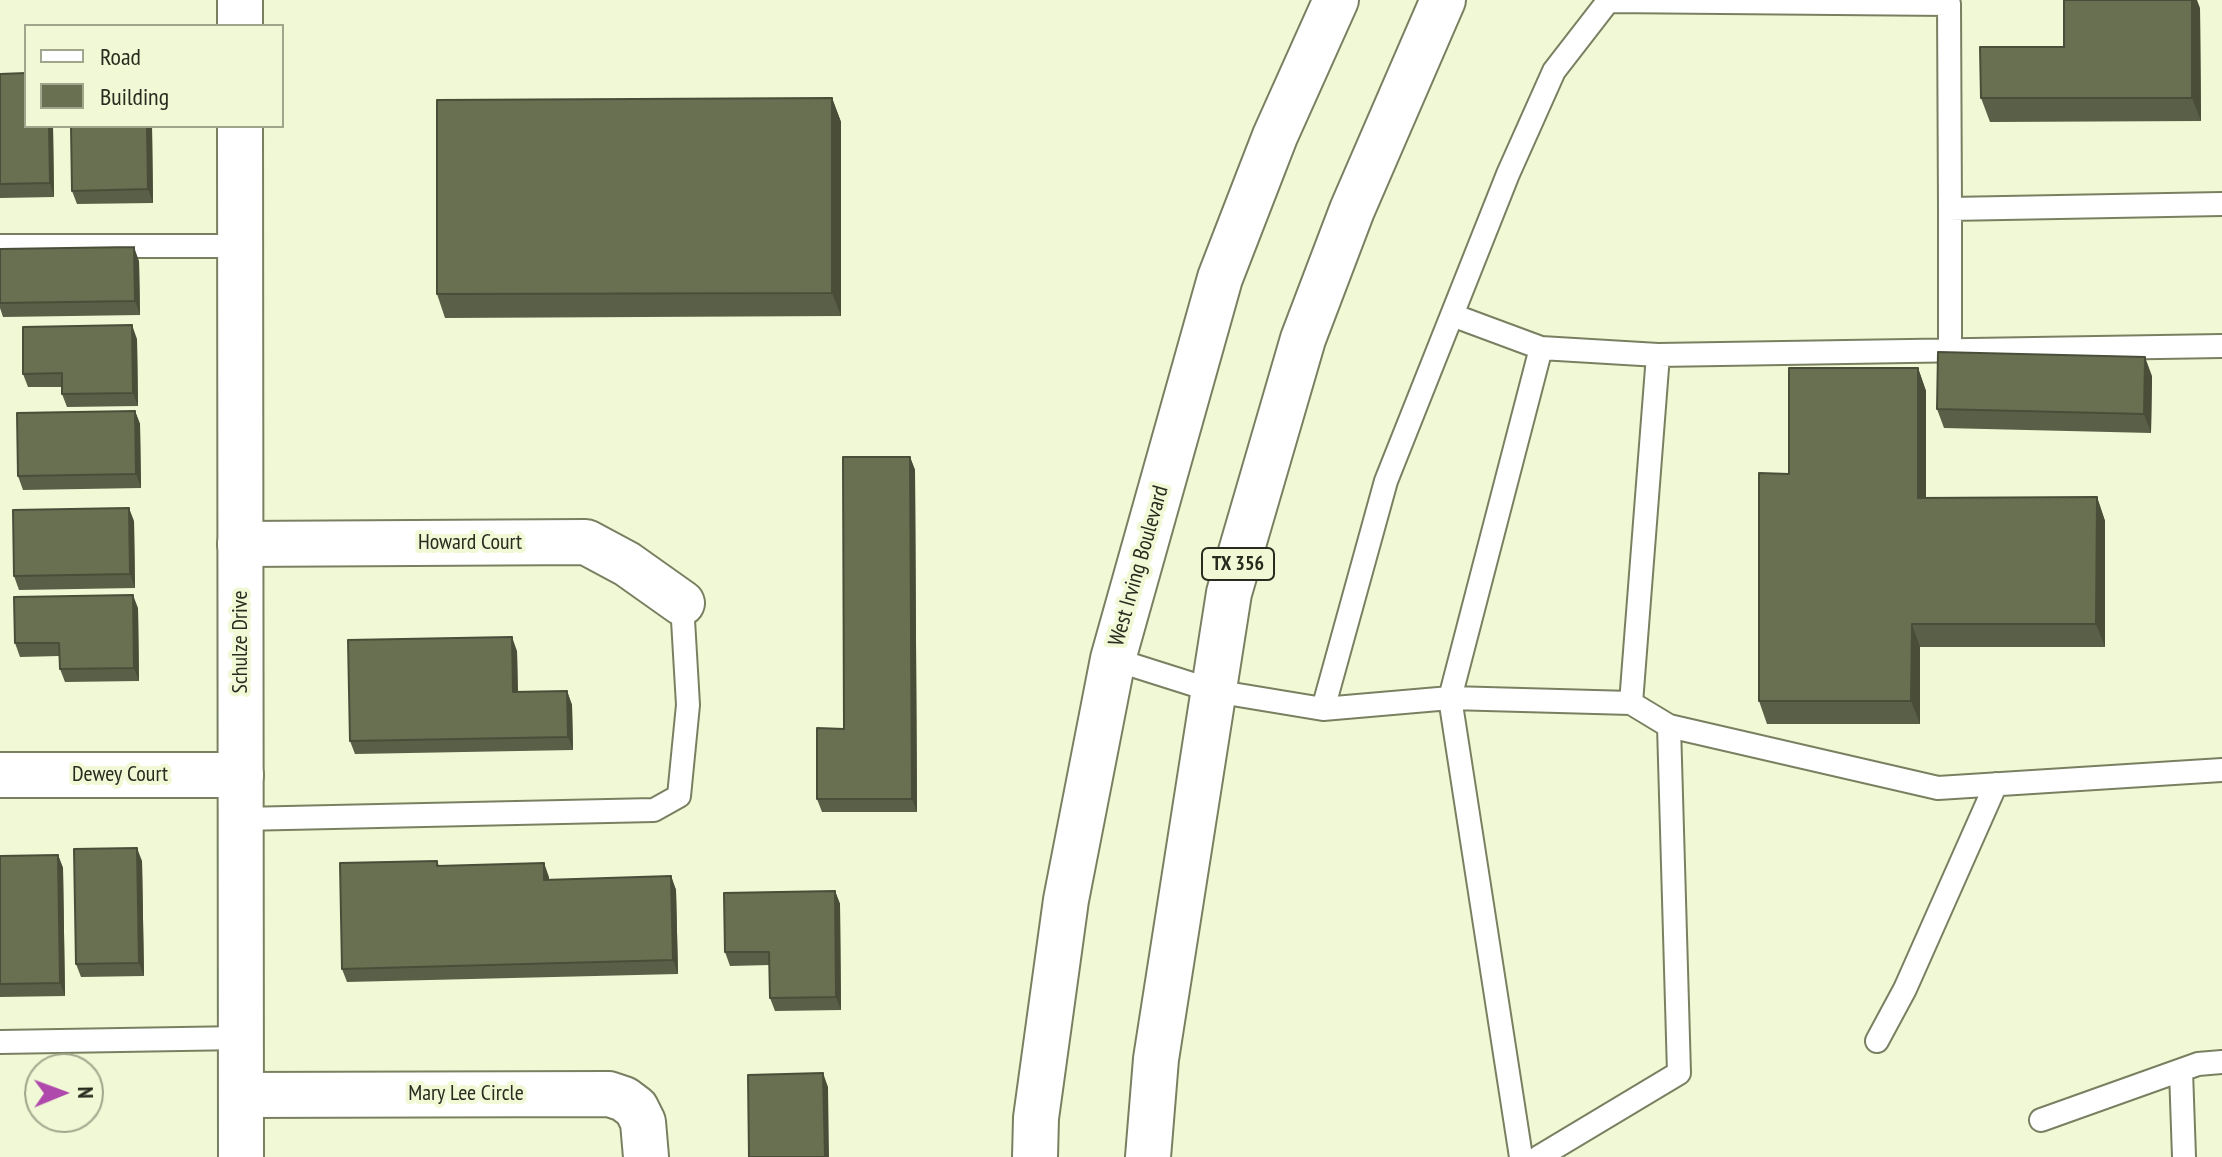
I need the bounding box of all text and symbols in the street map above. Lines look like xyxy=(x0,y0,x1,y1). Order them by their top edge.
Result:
legend xyxy=(24,24,284,128)
text: Road xyxy=(100,41,141,72)
text: Building xyxy=(100,81,169,112)
street label: West Irving Boulevard xyxy=(1103,483,1175,649)
street label: Howard Court xyxy=(418,530,522,556)
road number: TX 356 xyxy=(1202,548,1274,580)
street label: Schulze Drive xyxy=(228,591,254,693)
street label: Dewey Court xyxy=(72,762,168,788)
north arrow xyxy=(24,1053,104,1133)
street label: Mary Lee Circle xyxy=(408,1081,524,1107)
text: N xyxy=(72,1086,100,1099)

